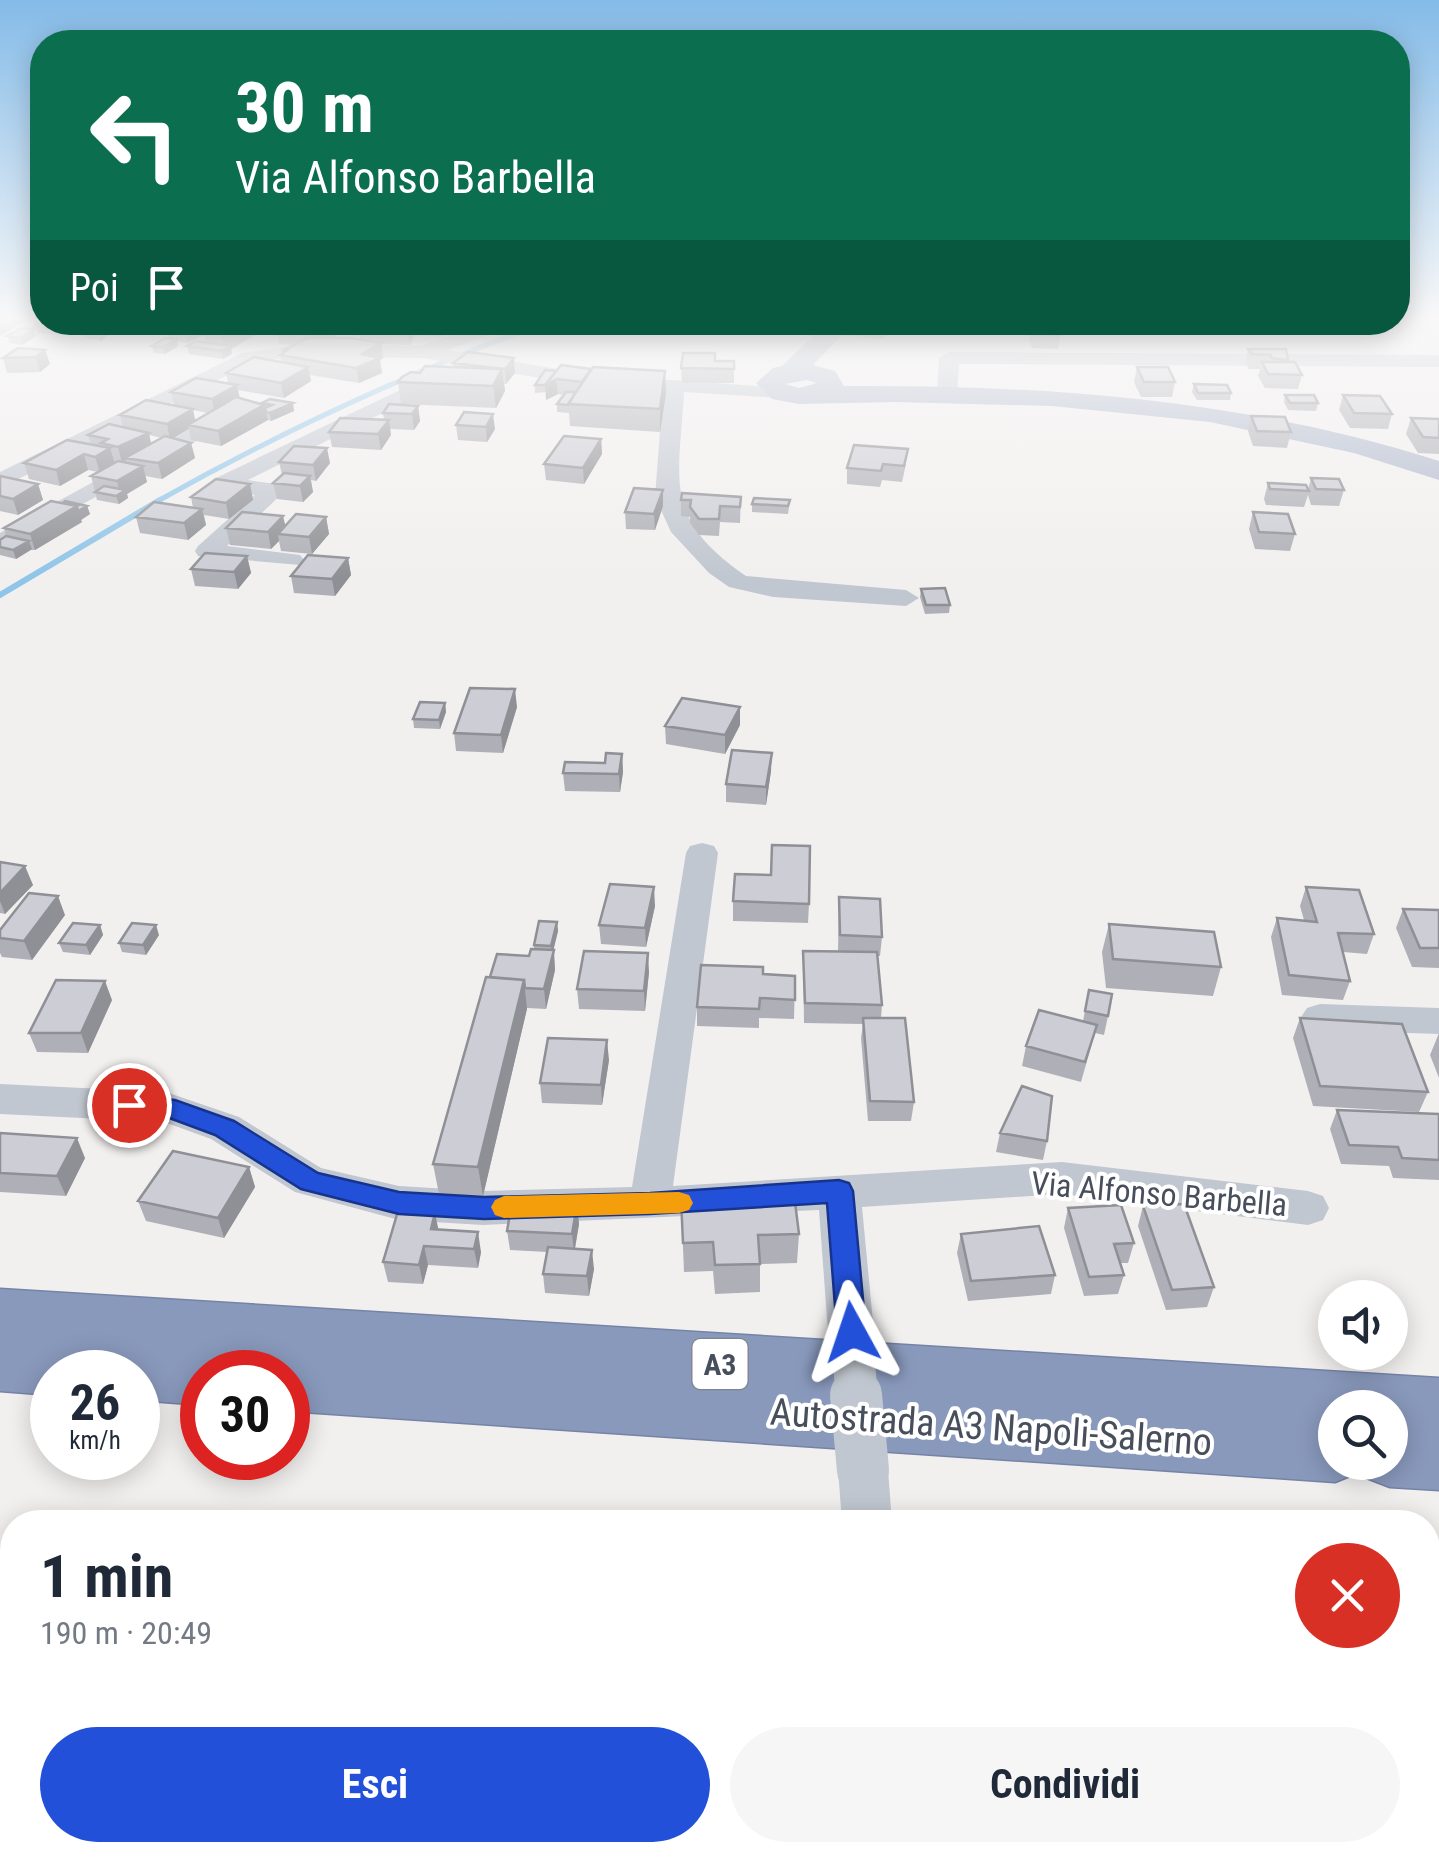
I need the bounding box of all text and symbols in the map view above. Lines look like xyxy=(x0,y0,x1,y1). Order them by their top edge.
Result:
text: 30 m xyxy=(235,67,374,149)
icon: left xyxy=(70,70,200,200)
text: Via Alfonso Barbella xyxy=(235,151,596,204)
icon: arrive xyxy=(139,260,194,315)
text: Poi xyxy=(70,266,119,310)
pin xyxy=(87,1063,172,1148)
icon: arrive xyxy=(102,1078,157,1133)
street label: Via Alfonso Barbella xyxy=(1029,1164,1289,1224)
position arrow xyxy=(800,1280,904,1384)
map controls xyxy=(1318,1280,1408,1480)
button: sound xyxy=(1318,1280,1408,1370)
road number: A3 xyxy=(692,1339,748,1389)
speed limit sign: 30 xyxy=(180,1350,310,1480)
text: 26 xyxy=(70,1374,120,1432)
street label: Autostrada A3 Napoli-Salerno xyxy=(769,1390,1213,1464)
button: search xyxy=(1318,1390,1408,1480)
text: km/h xyxy=(69,1426,121,1455)
text: 1 min xyxy=(40,1541,173,1612)
button: close xyxy=(1295,1543,1400,1648)
text: 190 m · 20:49 xyxy=(40,1614,212,1652)
button: Esci xyxy=(40,1727,710,1842)
button: Condividi xyxy=(730,1727,1400,1842)

